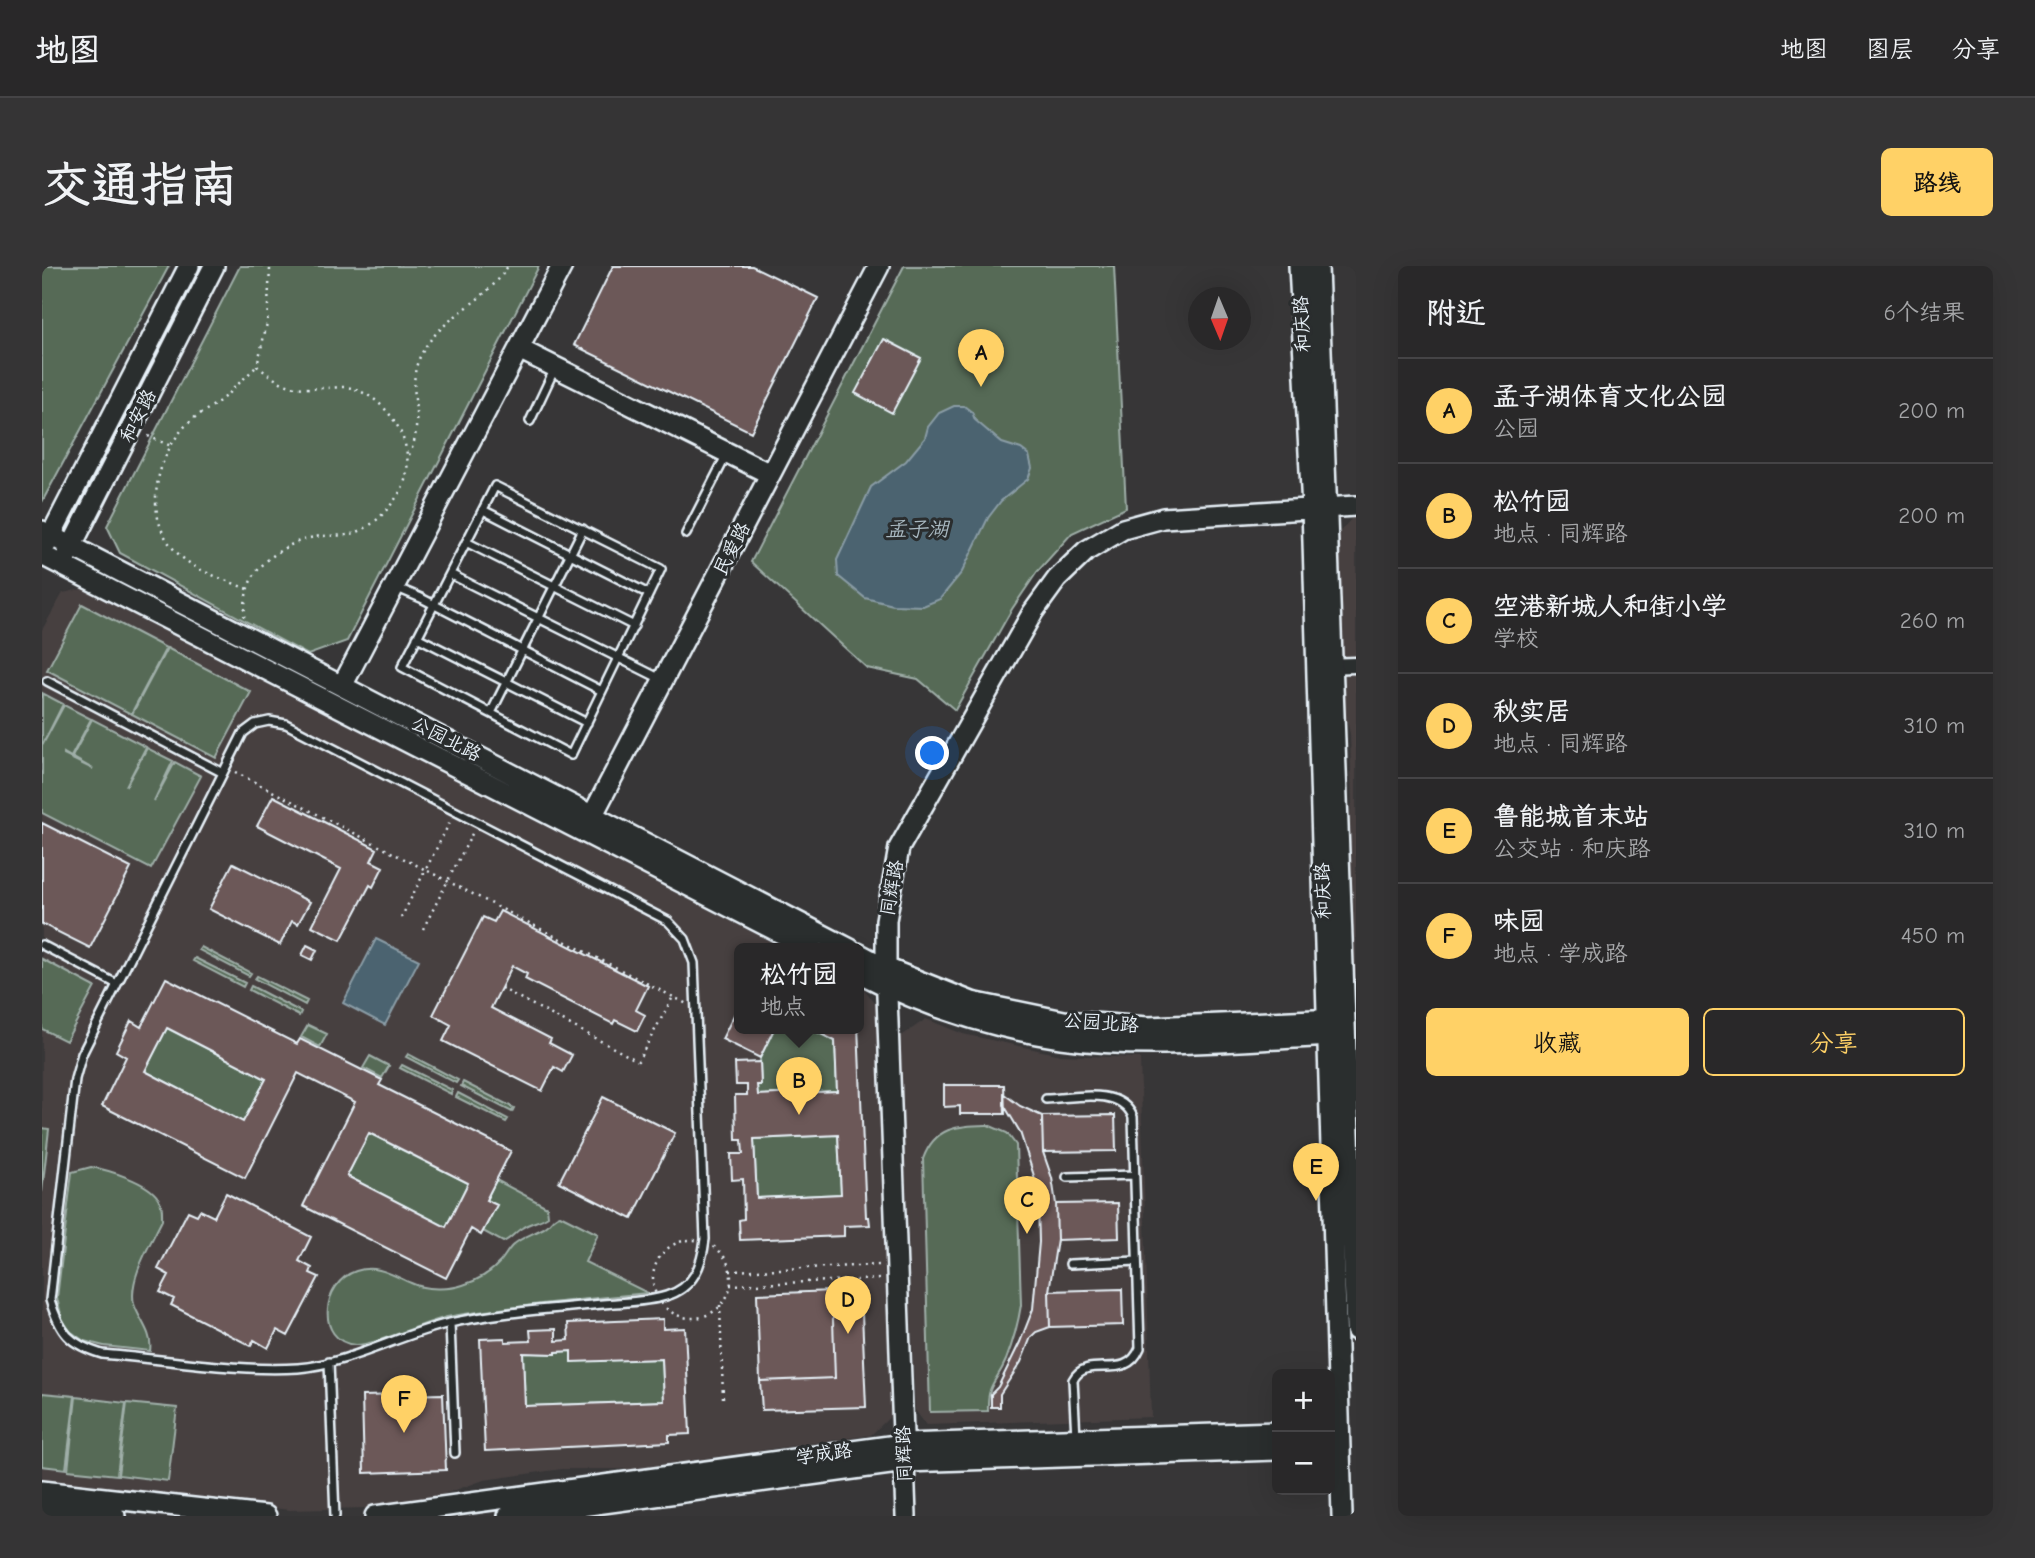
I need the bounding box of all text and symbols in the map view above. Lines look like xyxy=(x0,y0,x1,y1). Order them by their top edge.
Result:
text: 地图 xyxy=(35,31,101,69)
text: 地图 xyxy=(1780,35,1828,63)
text: 图层 xyxy=(1866,35,1914,63)
text: 分享 xyxy=(1952,35,2000,63)
button: 路线 xyxy=(1881,148,1993,216)
text: 交通指南 xyxy=(42,157,238,213)
north arrow xyxy=(1188,287,1251,350)
street label: 和庆路 xyxy=(1290,295,1314,353)
text: 附近 xyxy=(1426,296,1486,331)
text: 6个结果 xyxy=(1884,299,1965,326)
pin: A xyxy=(958,329,1004,387)
text: 孟子湖体育文化公园 xyxy=(1493,382,1727,412)
street label: 和安路 xyxy=(115,386,161,446)
text: A xyxy=(1443,397,1455,424)
text: 200 m xyxy=(1898,397,1965,424)
text: 公园 xyxy=(1493,415,1539,442)
text: 松竹园 xyxy=(1493,487,1571,517)
text: B xyxy=(1442,502,1456,529)
text: 200 m xyxy=(1898,502,1965,529)
water label: 孟子湖 xyxy=(886,517,950,541)
street label: 民爱路 xyxy=(709,519,755,579)
text: 地点 · 同辉路 xyxy=(1493,520,1627,547)
text: 空港新城人和街小学 xyxy=(1493,592,1727,622)
text: C xyxy=(1442,607,1456,634)
text: 260 m xyxy=(1900,607,1965,634)
text: 学校 xyxy=(1493,625,1539,652)
text: 秋实居 xyxy=(1493,697,1571,727)
street label: 公园北路 xyxy=(407,712,485,766)
text: D xyxy=(1442,712,1456,739)
text: 310 m xyxy=(1904,712,1965,739)
text: 地点 · 同辉路 xyxy=(1493,730,1627,757)
your location xyxy=(915,736,949,770)
text: 鲁能城首末站 xyxy=(1493,802,1649,832)
text: E xyxy=(1442,817,1456,844)
text: 310 m xyxy=(1904,817,1965,844)
text: 公交站 · 和庆路 xyxy=(1493,835,1650,862)
street label: 同辉路 xyxy=(876,858,908,918)
street label: 和庆路 xyxy=(1311,862,1335,920)
text: 味园 xyxy=(1493,907,1545,937)
text: F xyxy=(1442,922,1456,949)
text: 450 m xyxy=(1901,922,1965,949)
text: 地点 · 学成路 xyxy=(1493,940,1627,967)
popup xyxy=(734,943,864,1034)
text: 松竹园 xyxy=(760,960,838,990)
text: 地点 xyxy=(760,993,806,1020)
button: 收藏 xyxy=(1426,1008,1689,1076)
button: 分享 xyxy=(1703,1008,1965,1076)
street label: 公园北路 xyxy=(1062,1009,1140,1037)
pin: B xyxy=(776,1057,822,1115)
pin: E xyxy=(1293,1143,1339,1201)
pin: C xyxy=(1004,1176,1050,1234)
pin: D xyxy=(825,1276,871,1334)
map controls xyxy=(1272,1369,1335,1495)
button: + xyxy=(1272,1369,1335,1432)
pin: F xyxy=(381,1375,427,1433)
street label: 同辉路 xyxy=(892,1425,916,1483)
button: − xyxy=(1272,1432,1335,1495)
street label: 学成路 xyxy=(794,1439,854,1469)

